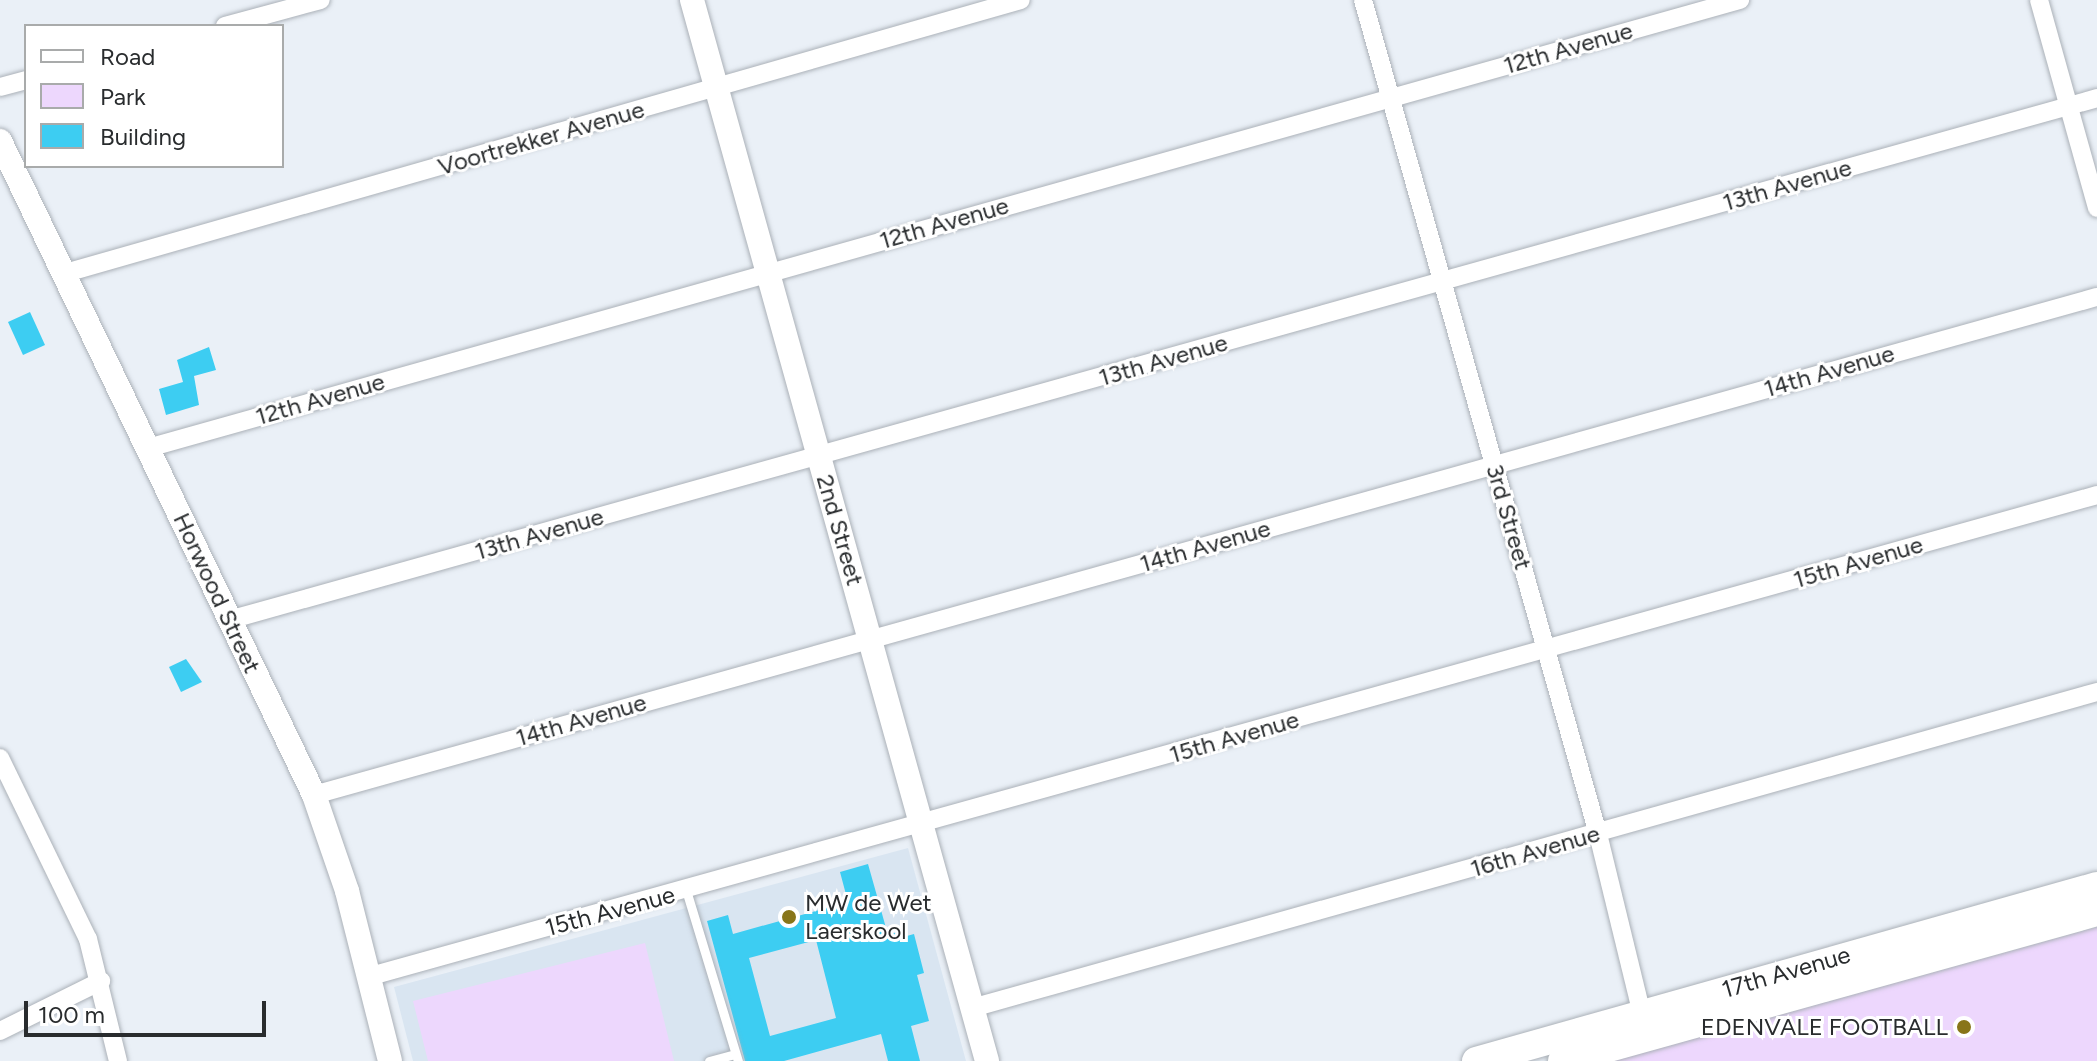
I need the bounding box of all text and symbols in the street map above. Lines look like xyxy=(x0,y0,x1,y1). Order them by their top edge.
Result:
street label: 12th Avenue xyxy=(1500,16,1636,80)
legend xyxy=(24,24,284,168)
text: Road xyxy=(100,42,155,71)
text: Park xyxy=(100,82,146,111)
street label: Voortrekker Avenue xyxy=(435,95,647,181)
text: Building xyxy=(100,122,186,151)
street label: 13th Avenue xyxy=(1719,153,1855,217)
street label: 12th Avenue xyxy=(876,191,1012,255)
street label: 13th Avenue xyxy=(1095,328,1231,392)
street label: 14th Avenue xyxy=(1760,339,1898,403)
street label: 12th Avenue xyxy=(252,367,388,431)
street label: 3rd Street xyxy=(1480,461,1538,573)
street label: 2nd Street xyxy=(810,471,870,589)
street label: 13th Avenue xyxy=(471,502,607,566)
street label: Horwood Street xyxy=(167,508,267,678)
street label: 14th Avenue xyxy=(1136,514,1274,578)
street label: 15th Avenue xyxy=(1790,530,1926,594)
street label: 14th Avenue xyxy=(512,688,650,752)
street label: 15th Avenue xyxy=(1166,705,1302,769)
street label: 16th Avenue xyxy=(1467,819,1603,883)
street label: 15th Avenue xyxy=(542,880,678,942)
place label: MW de Wet Laerskool xyxy=(805,889,932,945)
marker: MW de Wet Laerskool xyxy=(780,908,798,926)
street label: 17th Avenue xyxy=(1718,940,1854,1004)
scale bar xyxy=(28,985,270,1035)
text: 100 m xyxy=(38,1000,105,1029)
place label: EDENVALE FOOTBALL xyxy=(1701,1013,1948,1041)
marker: EDENVALE FOOTBALL xyxy=(1955,1018,1973,1036)

